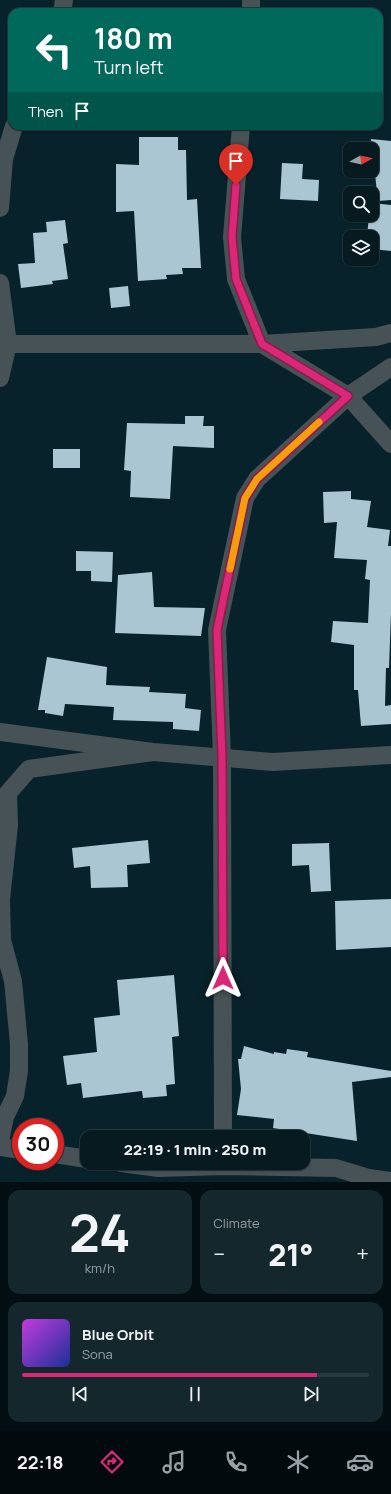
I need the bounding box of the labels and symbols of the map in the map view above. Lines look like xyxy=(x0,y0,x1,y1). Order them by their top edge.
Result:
north arrow xyxy=(343,142,379,178)
pin xyxy=(219,144,253,185)
position arrow xyxy=(202,957,244,999)
speed limit sign: 30 xyxy=(12,1118,64,1170)

